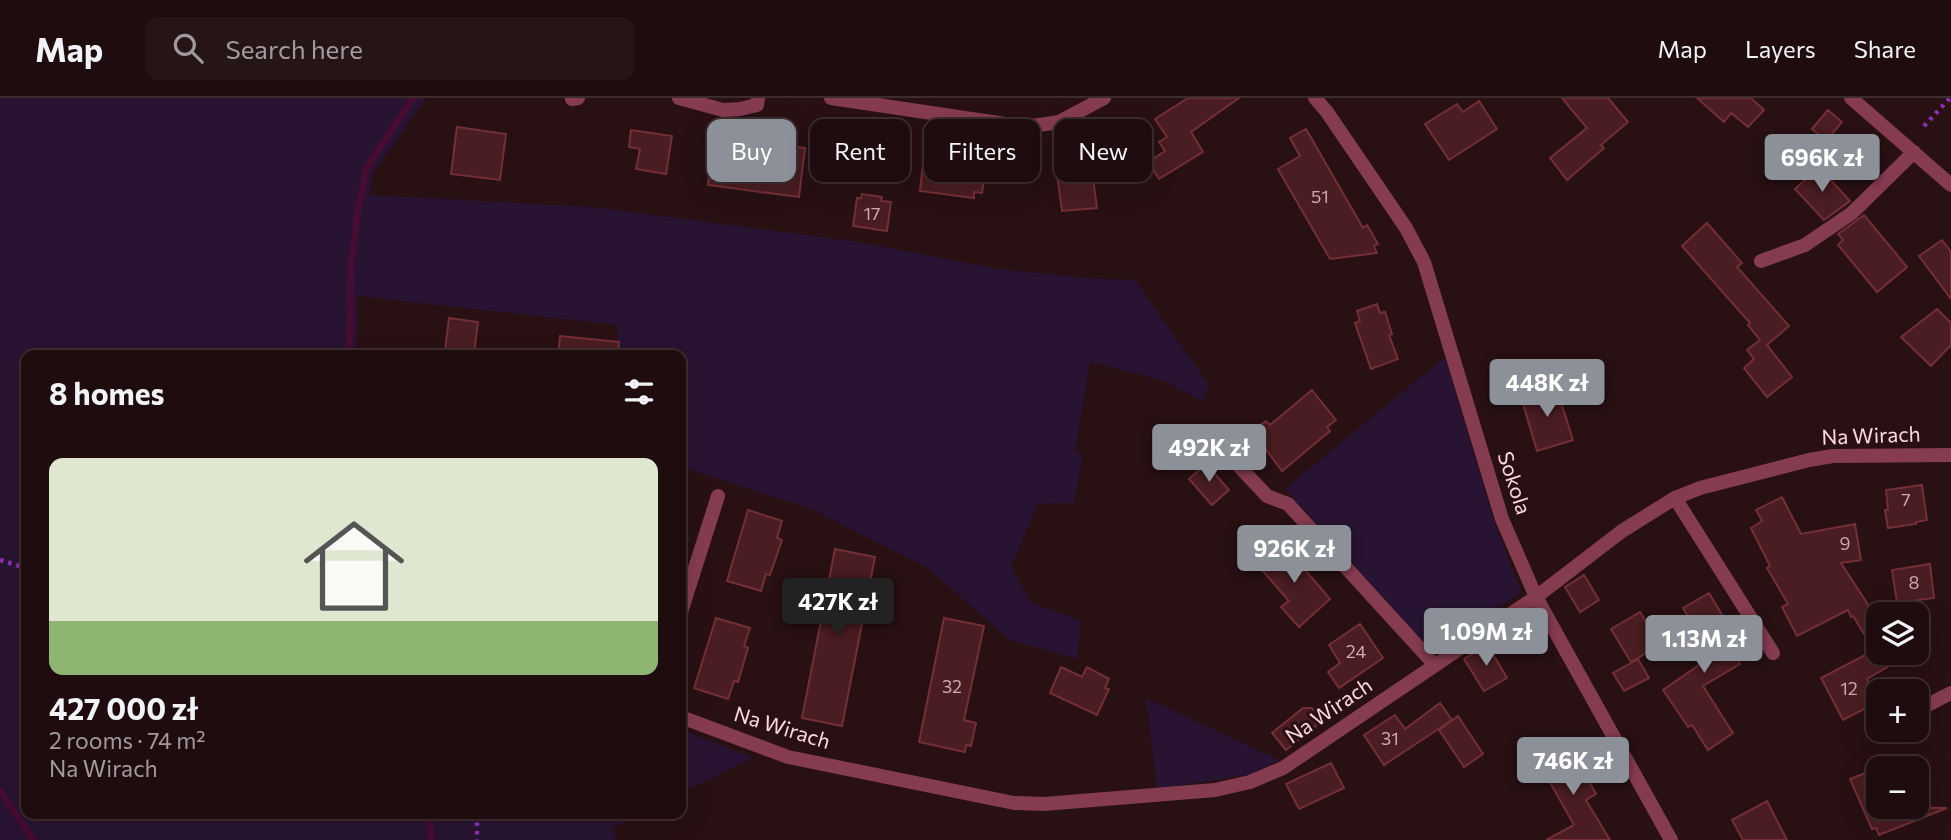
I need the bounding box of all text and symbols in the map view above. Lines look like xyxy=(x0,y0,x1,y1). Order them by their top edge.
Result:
search box xyxy=(145,17,635,80)
text: Map xyxy=(35,28,103,69)
icon: search xyxy=(169,29,207,67)
text: Search here xyxy=(225,33,363,64)
text: Map xyxy=(1658,34,1707,63)
text: Layers xyxy=(1745,34,1816,63)
text: Share xyxy=(1854,34,1916,63)
chip: Buy xyxy=(707,119,796,182)
chip: Rent xyxy=(810,119,910,182)
chip: Filters xyxy=(924,119,1040,182)
chip: New xyxy=(1054,119,1152,182)
pin: 696K zł xyxy=(1757,134,1887,194)
text: 696K zł xyxy=(1781,143,1863,171)
house number: 51 xyxy=(1311,185,1329,207)
house number: 17 xyxy=(863,202,881,224)
pin: 448K zł xyxy=(1482,360,1612,419)
text: 448K zł xyxy=(1506,368,1588,396)
icon: filters xyxy=(620,373,658,411)
text: 8 homes xyxy=(49,374,165,411)
street label: Na Wirach xyxy=(1821,420,1921,449)
pin: 492K zł xyxy=(1144,424,1274,484)
text: 492K zł xyxy=(1168,433,1250,461)
street label: Sokola xyxy=(1494,448,1537,517)
house number: 7 xyxy=(1901,488,1911,510)
icon: home xyxy=(291,503,417,629)
pin: 926K zł xyxy=(1229,526,1359,585)
house number: 9 xyxy=(1840,532,1850,554)
text: 926K zł xyxy=(1253,534,1335,562)
house number: 8 xyxy=(1909,571,1920,593)
pin: 427K zł xyxy=(773,578,903,638)
text: 427K zł xyxy=(798,587,878,615)
map controls xyxy=(1866,602,1929,819)
button: layers xyxy=(1866,602,1929,665)
pin: 1.09M zł xyxy=(1414,608,1558,668)
pin: 1.13M zł xyxy=(1632,616,1776,675)
text: 1.09M zł xyxy=(1440,617,1532,645)
text: 1.13M zł xyxy=(1661,624,1747,652)
house number: 24 xyxy=(1346,640,1366,662)
street label: Na Wirach xyxy=(1280,672,1376,748)
house number: 32 xyxy=(942,675,962,697)
house number: 12 xyxy=(1840,677,1858,699)
button: + xyxy=(1866,679,1929,742)
text: 427 000 zł xyxy=(49,689,198,726)
street label: Na Wirach xyxy=(731,700,834,753)
text: 2 rooms · 74 m² xyxy=(49,726,205,754)
house number: 31 xyxy=(1381,727,1399,749)
pin: 746K zł xyxy=(1508,738,1638,797)
text: 746K zł xyxy=(1533,746,1613,774)
text: Na Wirach xyxy=(49,754,158,782)
button: − xyxy=(1866,756,1929,819)

